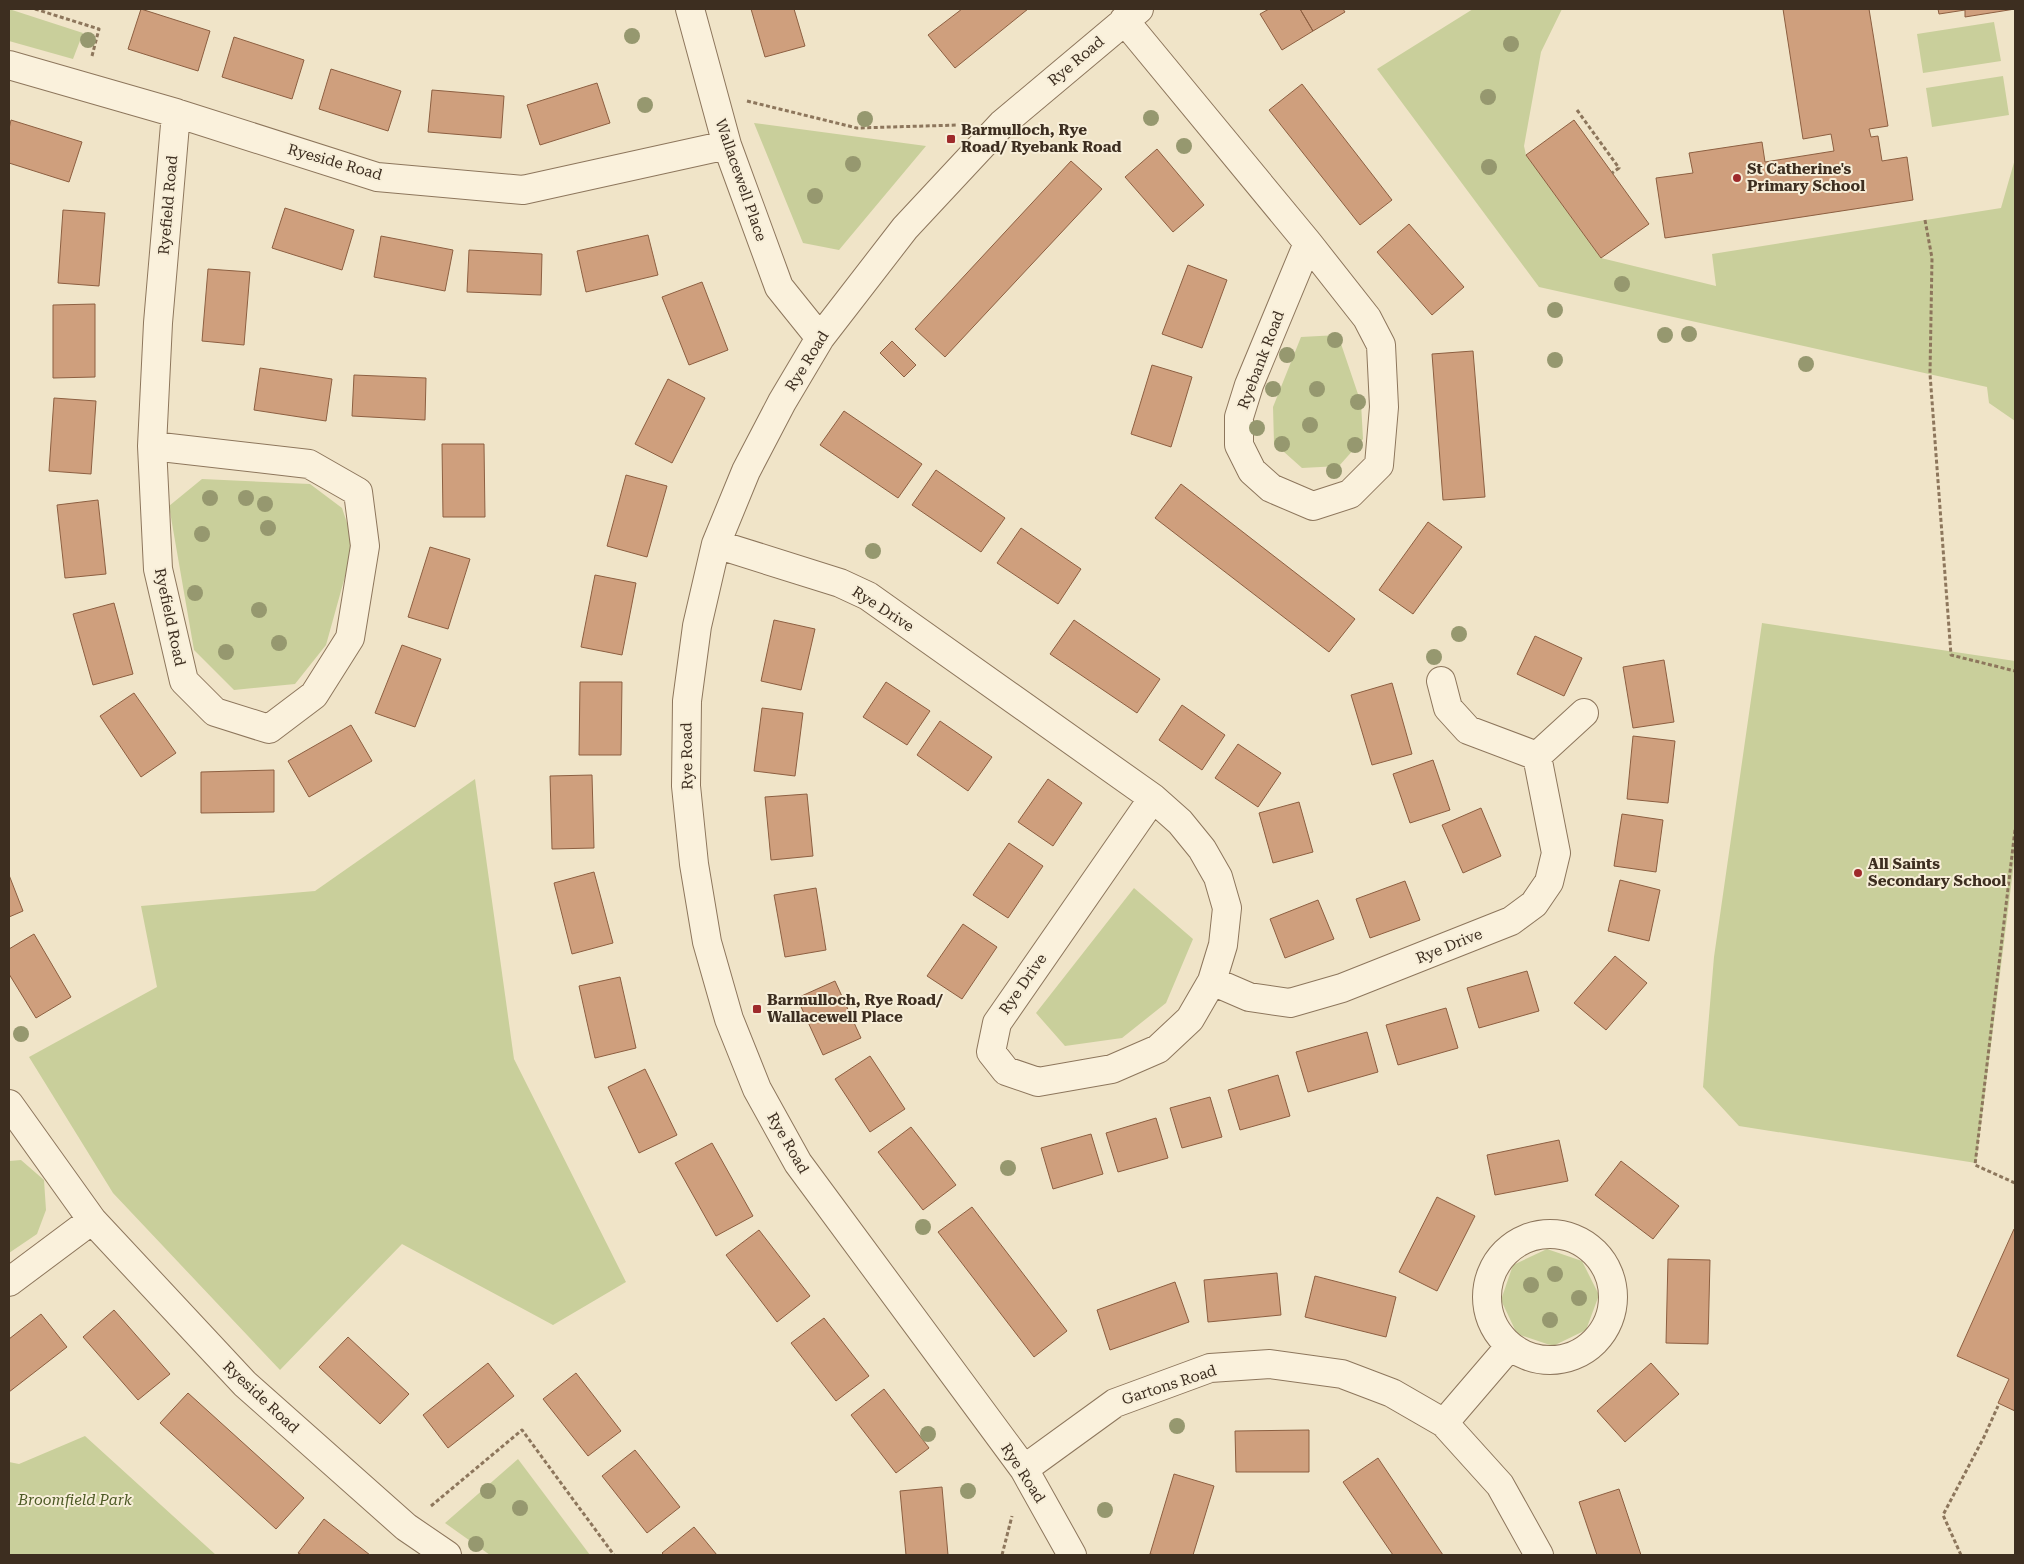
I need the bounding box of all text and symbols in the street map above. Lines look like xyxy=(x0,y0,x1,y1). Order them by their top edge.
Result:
street label: Rye Road xyxy=(1044,32,1108,90)
street label: Wallacewell Place xyxy=(712,116,770,244)
place label: Barmulloch, Rye Road/ Ryebank Road xyxy=(961,121,1121,156)
marker: Barmulloch, Rye Road/ Ryebank Road xyxy=(945,133,957,145)
street label: Ryeside Road xyxy=(286,140,385,184)
street label: Ryefield Road xyxy=(155,154,181,256)
place label: St Catherine's Primary School xyxy=(1747,160,1865,195)
marker: St Catherine's Primary School xyxy=(1731,172,1743,184)
street label: Ryebank Road xyxy=(1234,308,1288,412)
street label: Rye Road xyxy=(781,327,833,394)
street label: Ryefield Road xyxy=(151,566,189,668)
street label: Rye Drive xyxy=(849,582,917,636)
street label: Rye Road xyxy=(677,722,697,790)
place label: All Saints Secondary School xyxy=(1868,855,2006,890)
marker: All Saints Secondary School xyxy=(1852,867,1864,879)
street label: Rye Drive xyxy=(1413,925,1485,967)
street label: Rye Drive xyxy=(996,950,1050,1018)
place label: Barmulloch, Rye Road/ Wallacewell Place xyxy=(767,991,944,1026)
marker: Barmulloch, Rye Road/ Wallacewell Place xyxy=(751,1003,763,1015)
street label: Rye Road xyxy=(763,1109,813,1177)
street label: Ryeside Road xyxy=(219,1357,303,1437)
street label: Gartons Road xyxy=(1119,1361,1219,1409)
street label: Rye Road xyxy=(997,1440,1049,1507)
park label: Broomfield Park xyxy=(17,1491,133,1509)

